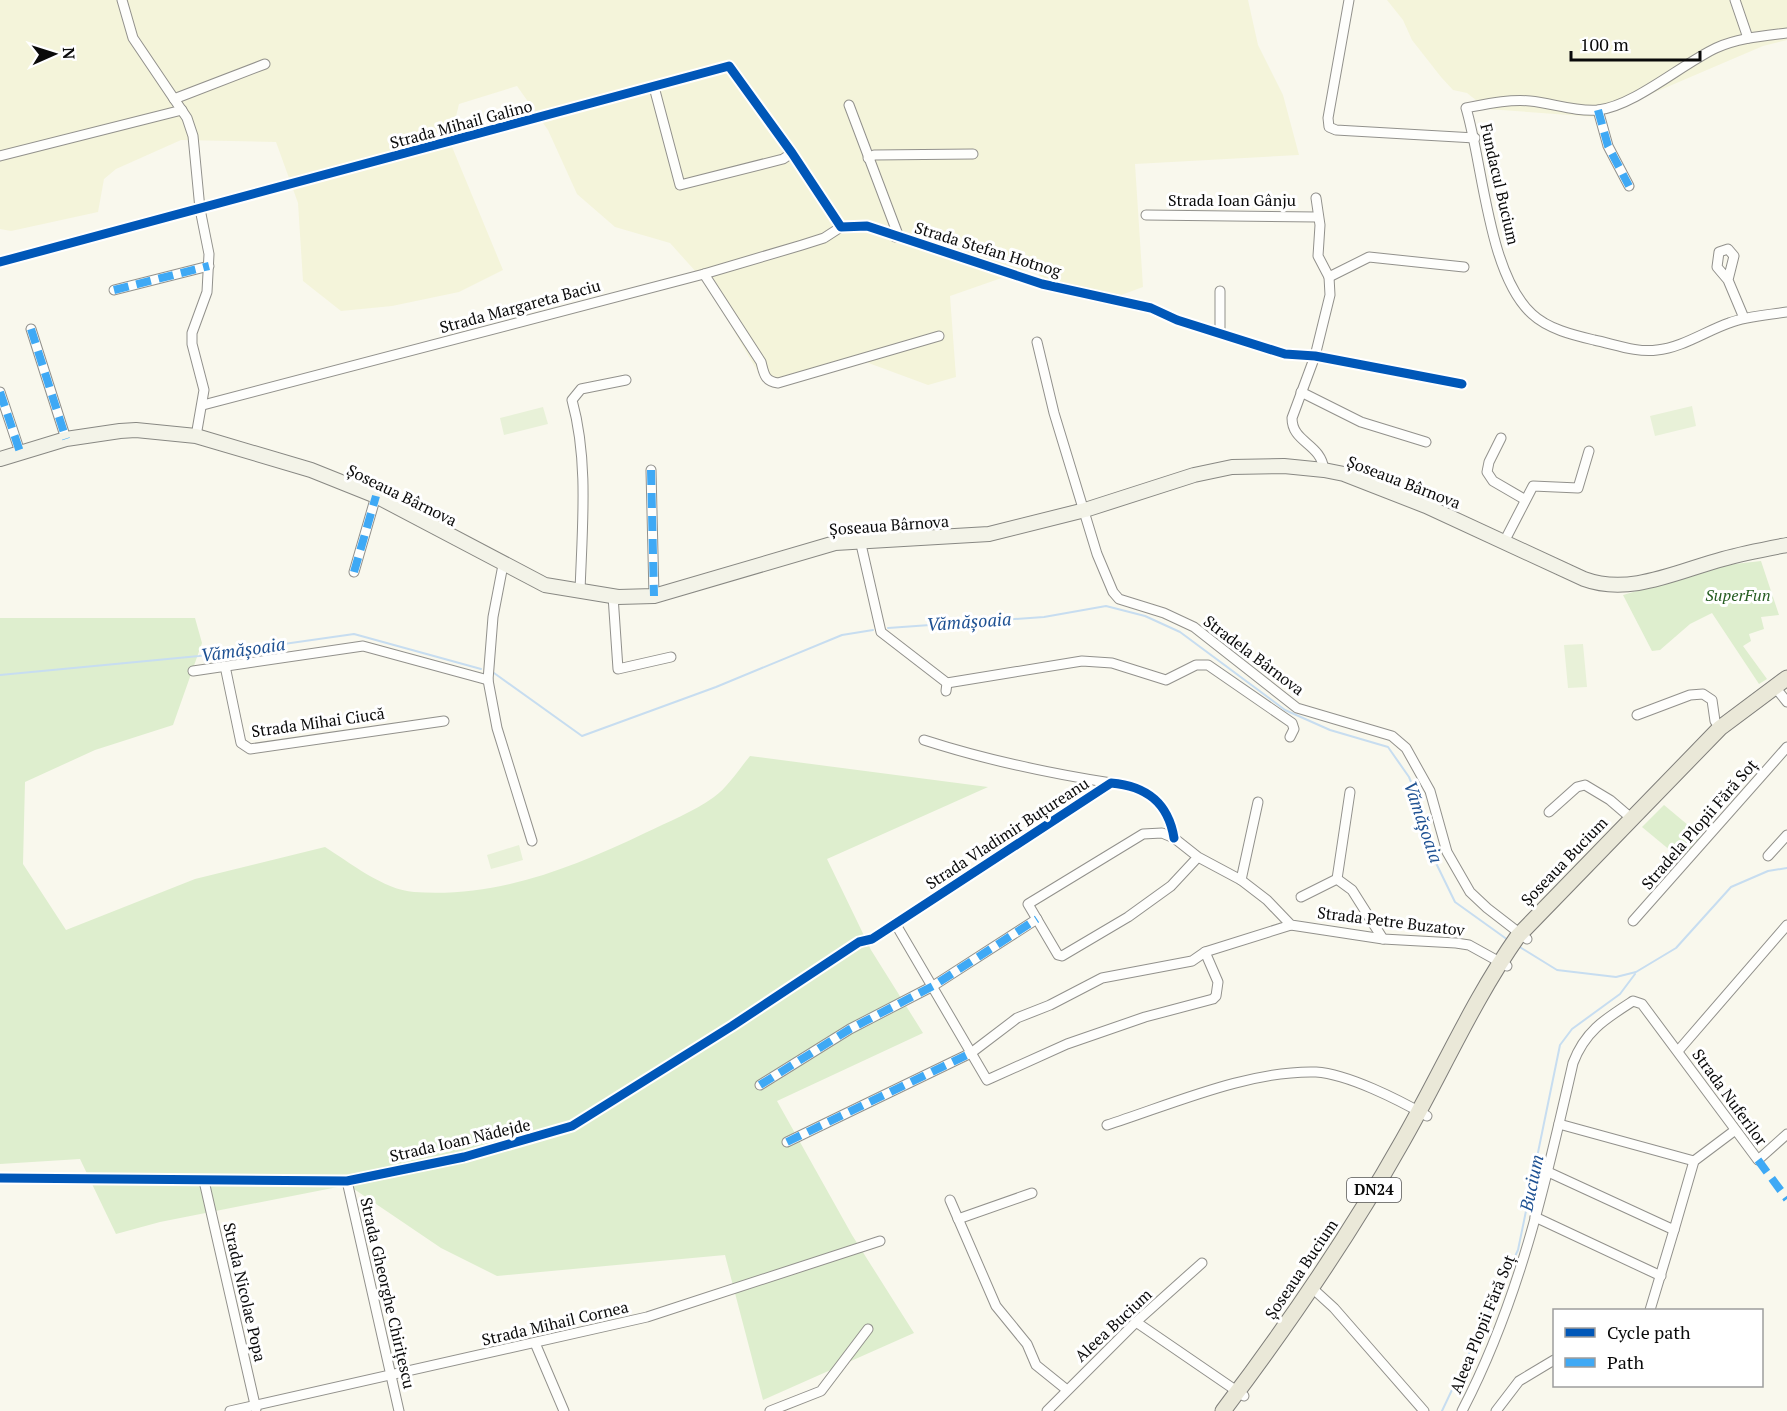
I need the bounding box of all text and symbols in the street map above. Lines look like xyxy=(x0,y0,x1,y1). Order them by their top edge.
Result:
north arrow xyxy=(24,24,84,84)
scale bar xyxy=(1571,24,1700,62)
text: 100 m xyxy=(1580,32,1629,56)
text: N xyxy=(58,47,80,60)
street label: Strada Mihail Galino xyxy=(387,94,535,154)
street label: Fundacul Bucium xyxy=(1475,121,1525,247)
street label: Strada Ioan Gânju xyxy=(1168,189,1296,211)
street label: Strada Stefan Hotnog xyxy=(912,216,1065,282)
street label: Strada Margareta Baciu xyxy=(437,274,603,338)
street label: Șoseaua Bârnova xyxy=(1344,450,1464,514)
street label: Șoseaua Bârnova xyxy=(343,459,461,531)
street label: Șoseaua Bârnova xyxy=(828,510,950,540)
park label: SuperFun xyxy=(1705,584,1771,606)
water label: Vămășoaia xyxy=(926,606,1012,636)
street label: Stradela Bârnova xyxy=(1199,610,1309,700)
water label: Vămășoaia xyxy=(199,631,287,667)
street label: Strada Mihai Ciucă xyxy=(250,702,386,742)
street label: Stradela Plopii Fără Soț xyxy=(1636,754,1762,894)
street label: Strada Vladimir Buțureanu xyxy=(921,772,1093,894)
water label: Vămășoaia xyxy=(1399,777,1449,866)
street label: Șoseaua Bucium xyxy=(1516,812,1612,910)
street label: Strada Petre Buzatov xyxy=(1316,901,1467,941)
street label: Strada Nuferilor xyxy=(1687,1044,1773,1150)
street label: Strada Ioan Nădejde xyxy=(387,1113,533,1167)
water label: Bucium xyxy=(1513,1152,1549,1214)
road number: DN24 xyxy=(1347,1178,1401,1202)
street label: Strada Gheorghe Chirițescu xyxy=(355,1195,421,1391)
street label: Șoseaua Bucium xyxy=(1259,1215,1343,1323)
street label: Strada Nicolae Popa xyxy=(218,1220,272,1364)
street label: Aleea Plopii Fără Soț xyxy=(1444,1251,1520,1397)
street label: Aleea Bucium xyxy=(1070,1283,1157,1367)
street label: Strada Mihail Cornea xyxy=(480,1295,630,1351)
legend xyxy=(1553,1309,1763,1387)
text: Cycle path xyxy=(1607,1320,1691,1344)
text: Path xyxy=(1607,1350,1644,1374)

